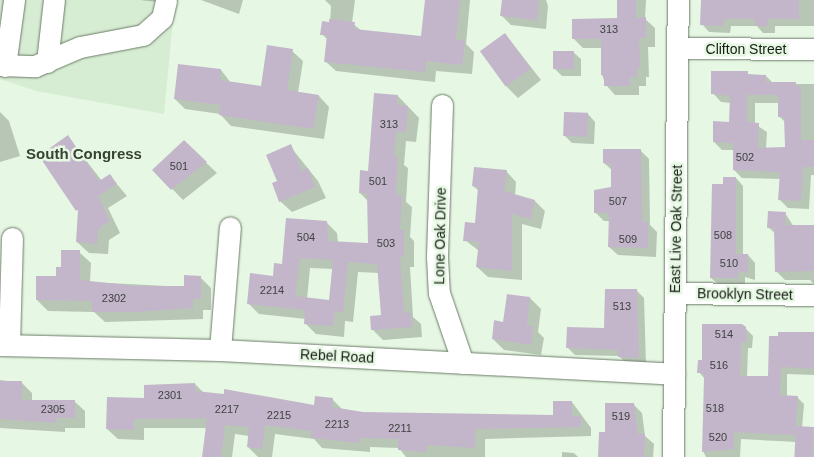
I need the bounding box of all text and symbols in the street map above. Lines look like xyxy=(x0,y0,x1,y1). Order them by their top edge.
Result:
house number: 313 xyxy=(600,22,618,36)
street label: Clifton Street xyxy=(706,41,786,57)
house number: 313 xyxy=(380,117,398,131)
district label: South Congress xyxy=(26,145,142,163)
house number: 502 xyxy=(736,150,754,164)
house number: 501 xyxy=(170,159,188,173)
street label: East Live Oak Street xyxy=(666,165,686,293)
house number: 501 xyxy=(369,174,387,188)
street label: Lone Oak Drive xyxy=(431,187,449,285)
house number: 507 xyxy=(609,194,627,208)
house number: 508 xyxy=(714,228,732,242)
house number: 504 xyxy=(297,230,315,244)
house number: 509 xyxy=(619,232,637,246)
house number: 503 xyxy=(377,236,395,250)
house number: 510 xyxy=(720,256,738,270)
house number: 2214 xyxy=(260,283,284,297)
street label: Brooklyn Street xyxy=(697,285,793,303)
house number: 2302 xyxy=(102,291,126,305)
house number: 513 xyxy=(613,299,631,313)
house number: 514 xyxy=(715,327,733,341)
street label: Rebel Road xyxy=(300,346,374,366)
house number: 516 xyxy=(710,358,728,372)
house number: 2301 xyxy=(158,388,182,402)
house number: 518 xyxy=(706,401,724,415)
house number: 2305 xyxy=(41,402,65,416)
house number: 2217 xyxy=(215,402,239,416)
house number: 2215 xyxy=(267,408,291,422)
house number: 519 xyxy=(612,409,630,423)
house number: 2213 xyxy=(325,417,349,431)
house number: 2211 xyxy=(388,421,412,435)
house number: 520 xyxy=(709,430,727,444)

